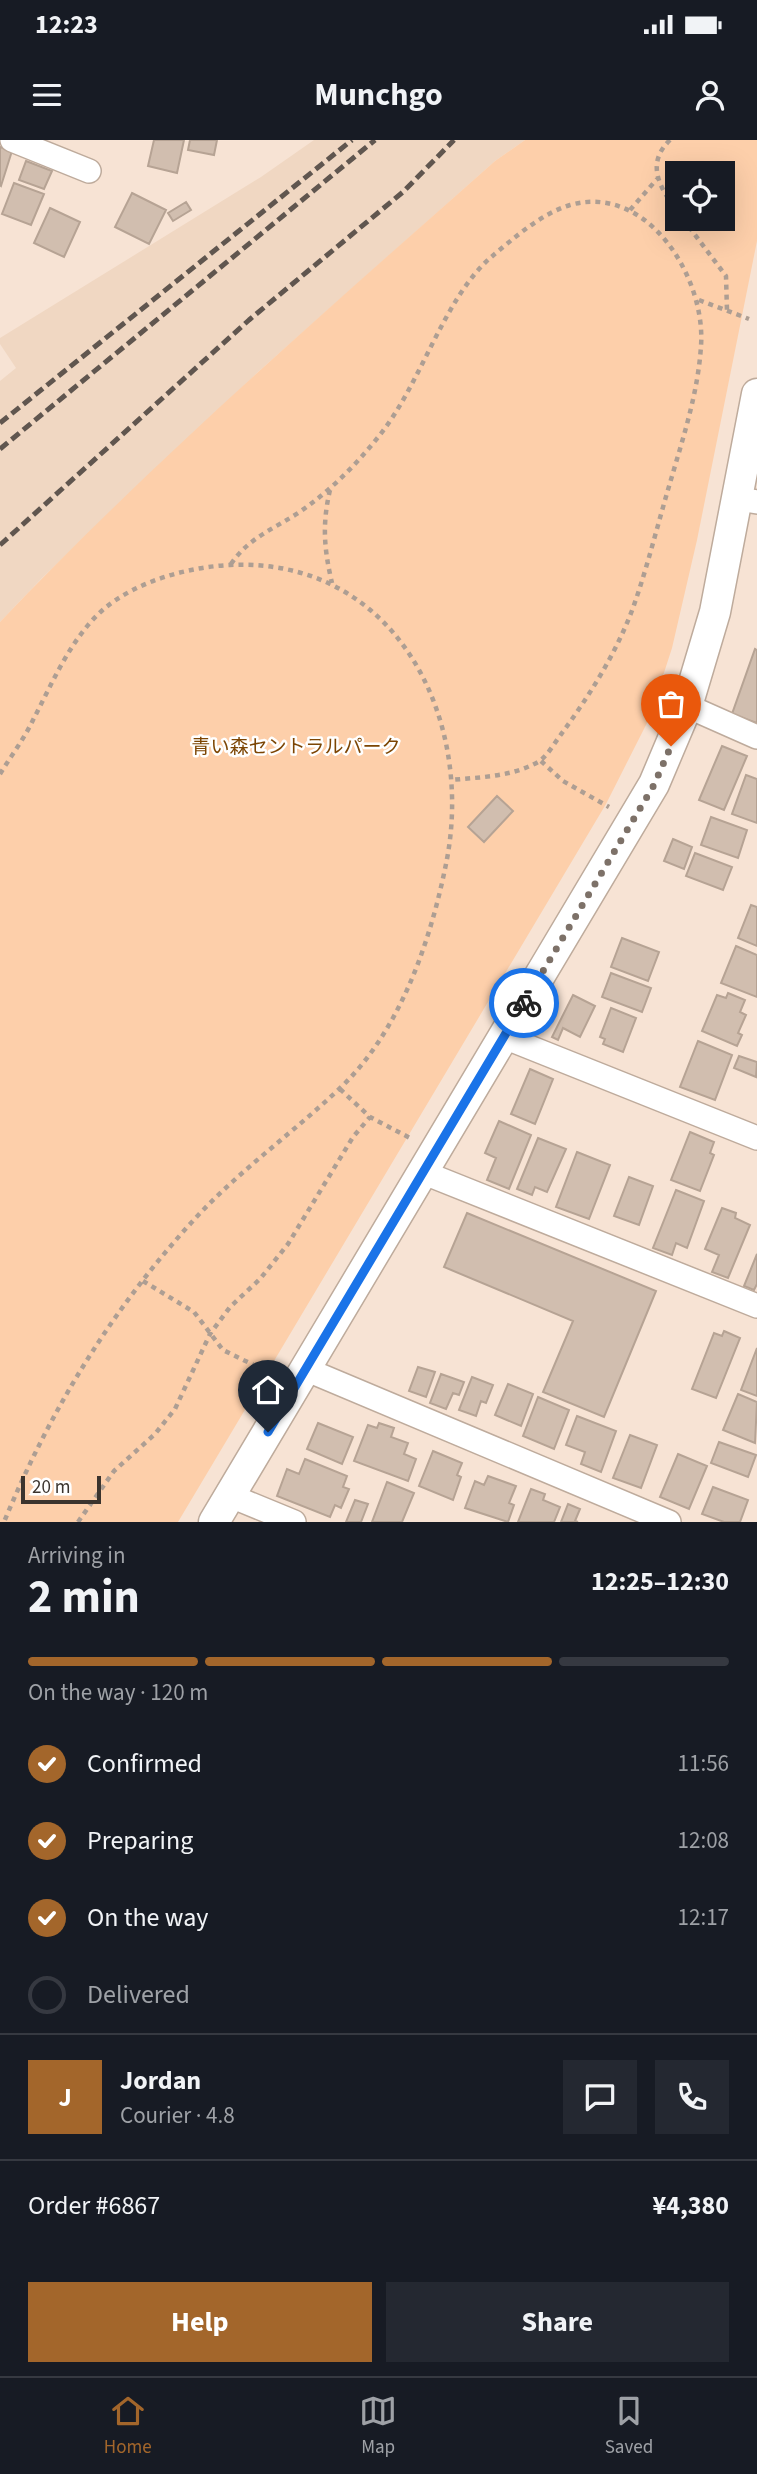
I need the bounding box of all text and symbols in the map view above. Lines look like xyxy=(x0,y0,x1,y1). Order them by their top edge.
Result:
text: 12:23 xyxy=(35,6,98,43)
text: Munchgo xyxy=(314,72,443,118)
icon: menu xyxy=(28,76,66,114)
icon: person xyxy=(691,76,729,114)
map controls xyxy=(665,161,735,231)
button: locate xyxy=(665,161,735,231)
pin xyxy=(641,674,701,746)
icon: bag xyxy=(652,685,690,723)
park label: 青い森セントラルパーク xyxy=(191,734,401,761)
courier xyxy=(489,968,559,1038)
icon: bike xyxy=(505,984,543,1022)
pin xyxy=(238,1360,298,1432)
icon: home xyxy=(249,1371,287,1409)
scale bar xyxy=(21,1473,102,1505)
text: 20 m xyxy=(32,1474,70,1501)
text: Arriving in xyxy=(28,1539,126,1572)
text: 12:25–12:30 xyxy=(591,1563,729,1600)
text: 2 min xyxy=(28,1565,140,1630)
text: On the way · 120 m xyxy=(28,1676,208,1709)
icon: check xyxy=(28,1745,66,1783)
text: Confirmed xyxy=(87,1745,202,1782)
text: 11:56 xyxy=(678,1747,729,1780)
icon: check xyxy=(28,1822,66,1860)
text: Preparing xyxy=(87,1822,193,1859)
text: 12:08 xyxy=(678,1824,729,1857)
icon: check xyxy=(28,1899,66,1937)
text: On the way xyxy=(87,1899,208,1936)
text: 12:17 xyxy=(678,1901,729,1934)
text: Delivered xyxy=(87,1976,190,2013)
button: chat xyxy=(563,2060,637,2134)
button: phone xyxy=(655,2060,729,2134)
text: Jordan xyxy=(120,2062,201,2099)
text: J xyxy=(58,2079,72,2116)
text: Courier · 4.8 xyxy=(120,2099,235,2132)
text: Order #6867 xyxy=(28,2187,160,2224)
text: ¥4,380 xyxy=(653,2187,729,2224)
button: Help xyxy=(28,2282,372,2362)
button: Share xyxy=(386,2282,729,2362)
tab: Home xyxy=(104,2392,152,2461)
tab: Map xyxy=(359,2392,397,2461)
tab: Saved xyxy=(605,2392,653,2461)

